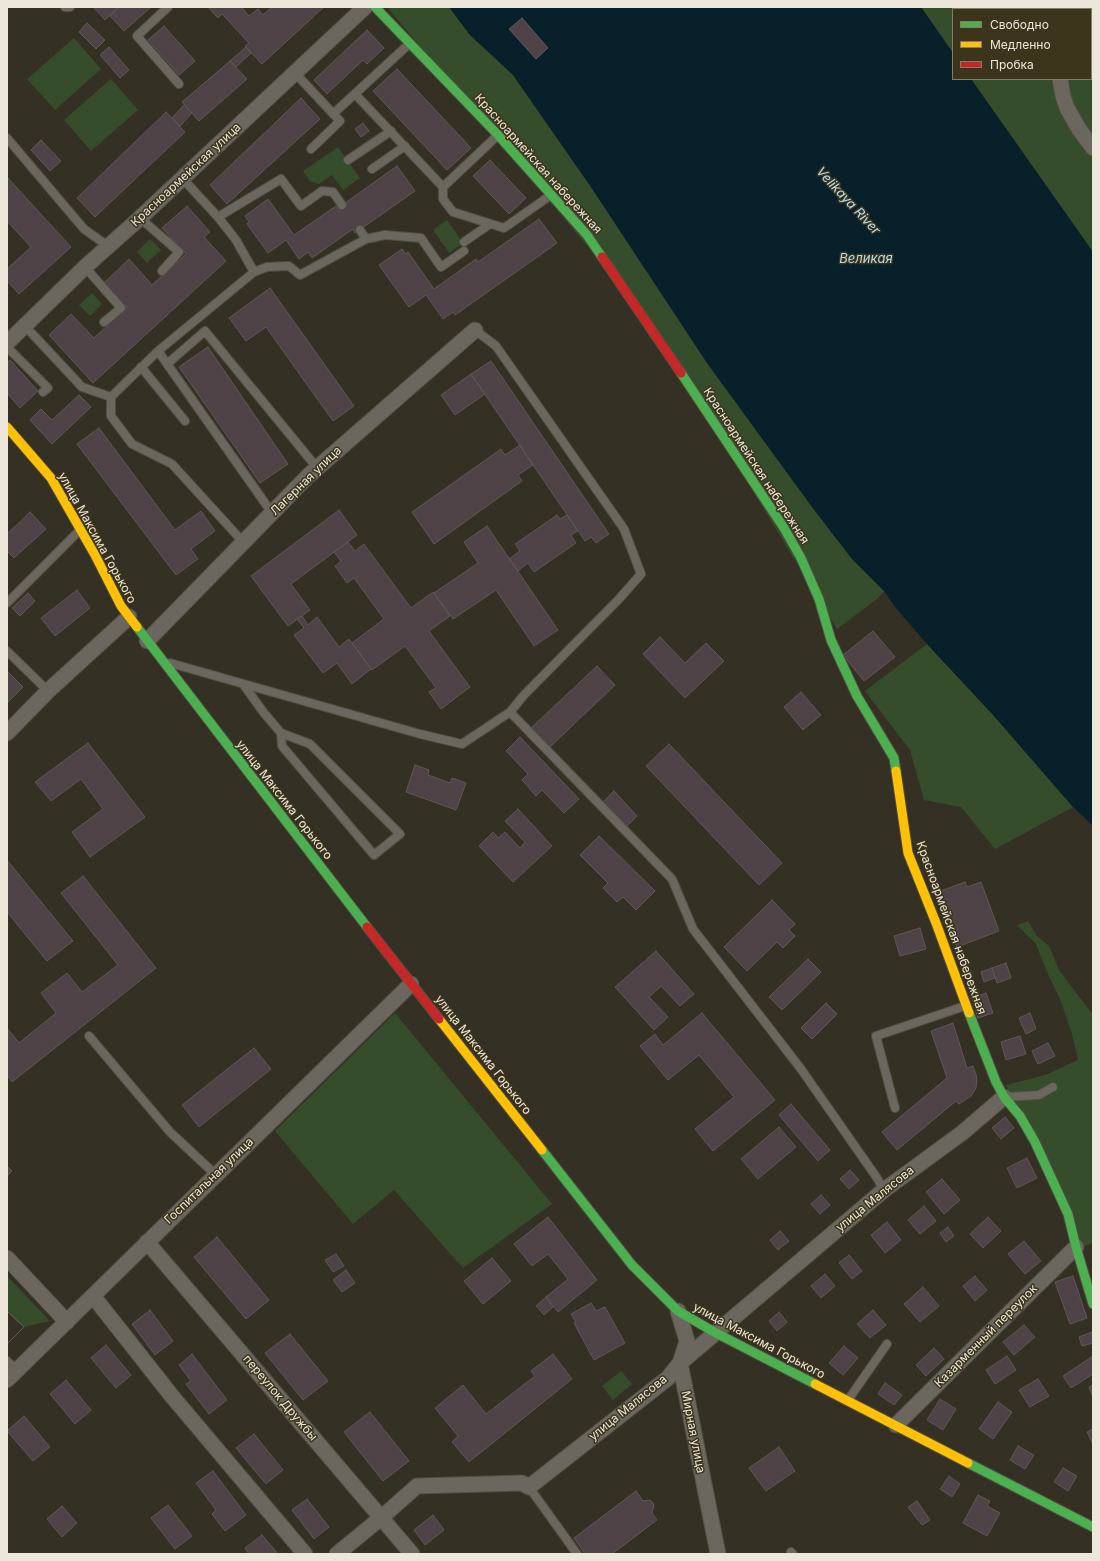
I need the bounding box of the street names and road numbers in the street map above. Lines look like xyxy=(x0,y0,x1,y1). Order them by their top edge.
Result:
street label: Красноармейская набережная xyxy=(471,91,605,237)
street label: Красноармейская улица xyxy=(128,120,244,230)
street label: Красноармейская набережная xyxy=(700,385,812,547)
street label: Лагерная улица xyxy=(268,444,344,518)
street label: улица Максима Горького xyxy=(55,470,139,606)
street label: улица Максима Горького xyxy=(233,737,335,863)
street label: Красноармейская набережная xyxy=(913,839,989,1017)
street label: улица Максима Горького xyxy=(432,992,534,1118)
street label: Госпитальная улица xyxy=(162,1135,256,1227)
street label: улица Малясова xyxy=(833,1163,917,1235)
street label: Казарменный переулок xyxy=(932,1282,1040,1390)
street label: улица Максима Горького xyxy=(691,1300,827,1382)
street label: переулок Дружбы xyxy=(240,1352,320,1444)
street label: улица Малясова xyxy=(586,1372,670,1444)
street label: Мирная улица xyxy=(678,1390,708,1474)

